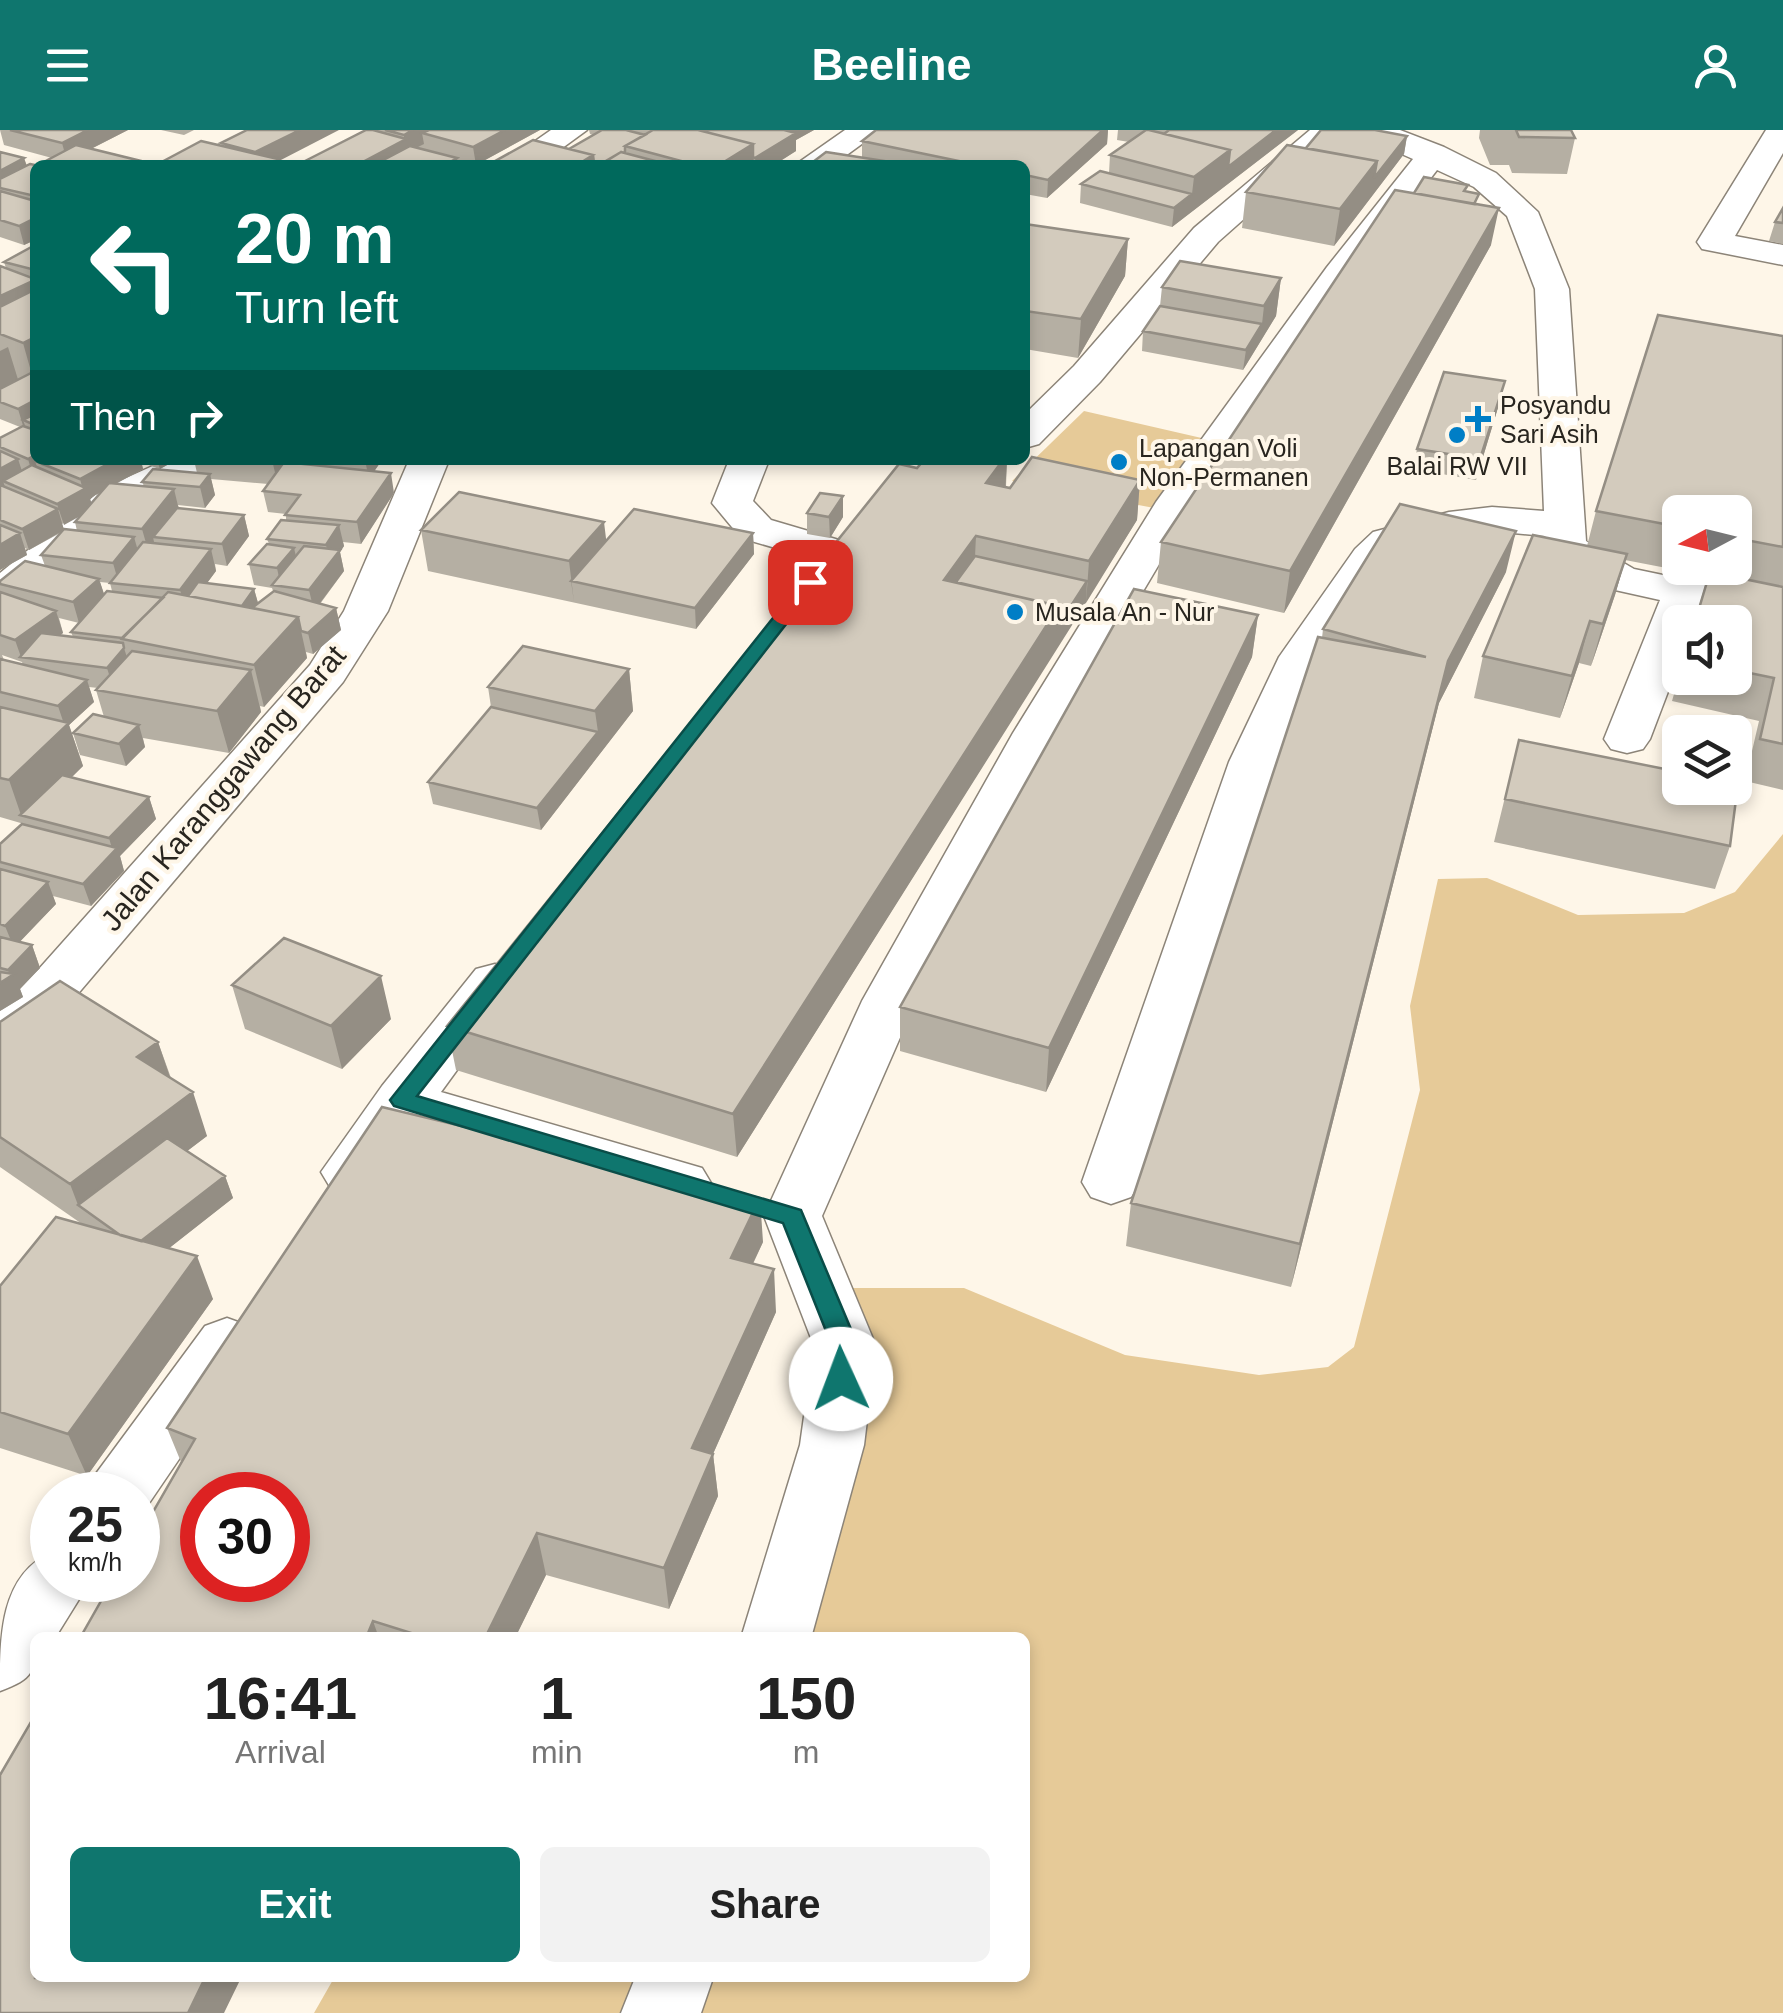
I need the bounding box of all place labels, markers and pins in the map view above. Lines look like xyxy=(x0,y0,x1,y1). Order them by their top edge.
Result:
place label: Posyandu Sari Asih xyxy=(1500,391,1611,448)
marker: Posyandu Sari Asih xyxy=(1465,406,1491,432)
marker: Balai RW VII xyxy=(1446,424,1468,446)
place label: Lapangan Voli Non-Permanen xyxy=(1139,434,1309,491)
marker: Lapangan Voli Non-Permanen xyxy=(1108,451,1130,473)
place label: Balai RW VII xyxy=(1386,452,1528,480)
pin xyxy=(768,540,853,625)
place label: Musala An - Nur xyxy=(1035,598,1214,626)
marker: Musala An - Nur xyxy=(1004,601,1026,623)

